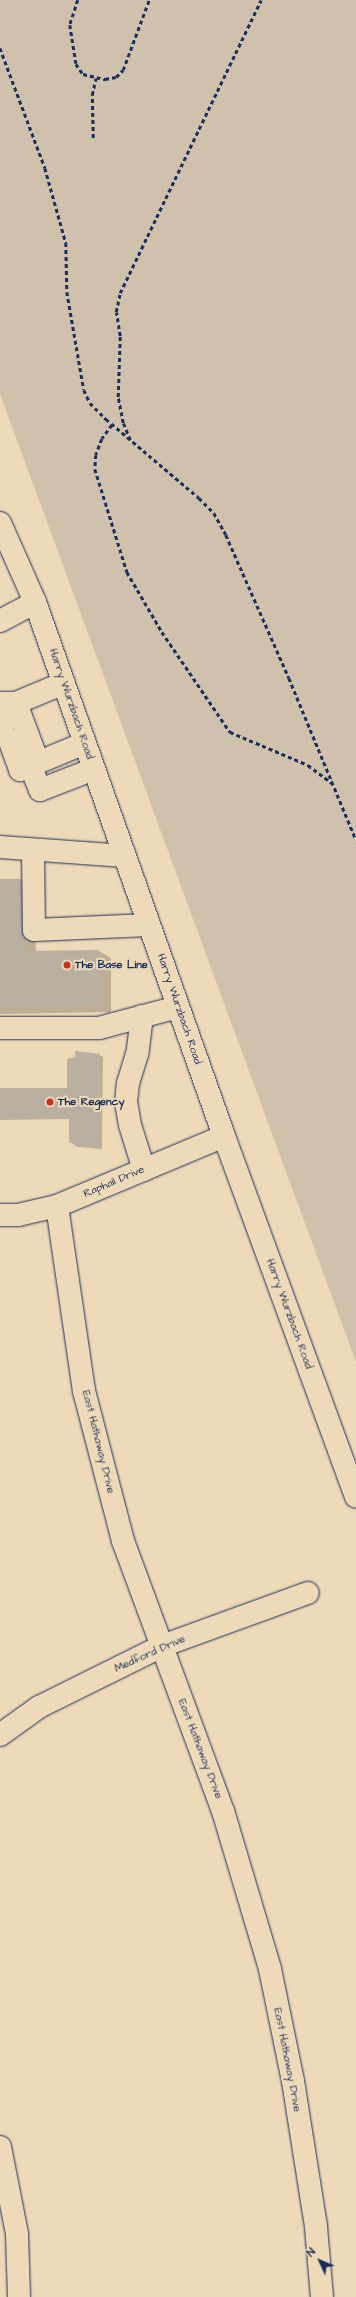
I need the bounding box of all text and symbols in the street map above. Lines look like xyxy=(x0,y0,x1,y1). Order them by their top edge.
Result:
street label: Harry Wurzbach Road xyxy=(46,647,96,761)
street label: Harry Wurzbach Road xyxy=(154,952,204,1066)
place label: The Base Line xyxy=(75,958,148,972)
marker: The Base Line xyxy=(62,960,72,970)
place label: The Regency xyxy=(58,1095,125,1109)
marker: The Regency xyxy=(45,1097,55,1107)
street label: Raphail Drive xyxy=(82,1163,146,1201)
street label: Harry Wurzbach Road xyxy=(263,1257,315,1371)
street label: East Hathaway Drive xyxy=(79,1389,117,1495)
street label: Medford Drive xyxy=(113,1633,187,1675)
street label: East Hathaway Drive xyxy=(175,1697,225,1801)
street label: East Hathaway Drive xyxy=(270,2007,304,2113)
north arrow xyxy=(300,2241,340,2281)
text: N xyxy=(303,2245,319,2260)

